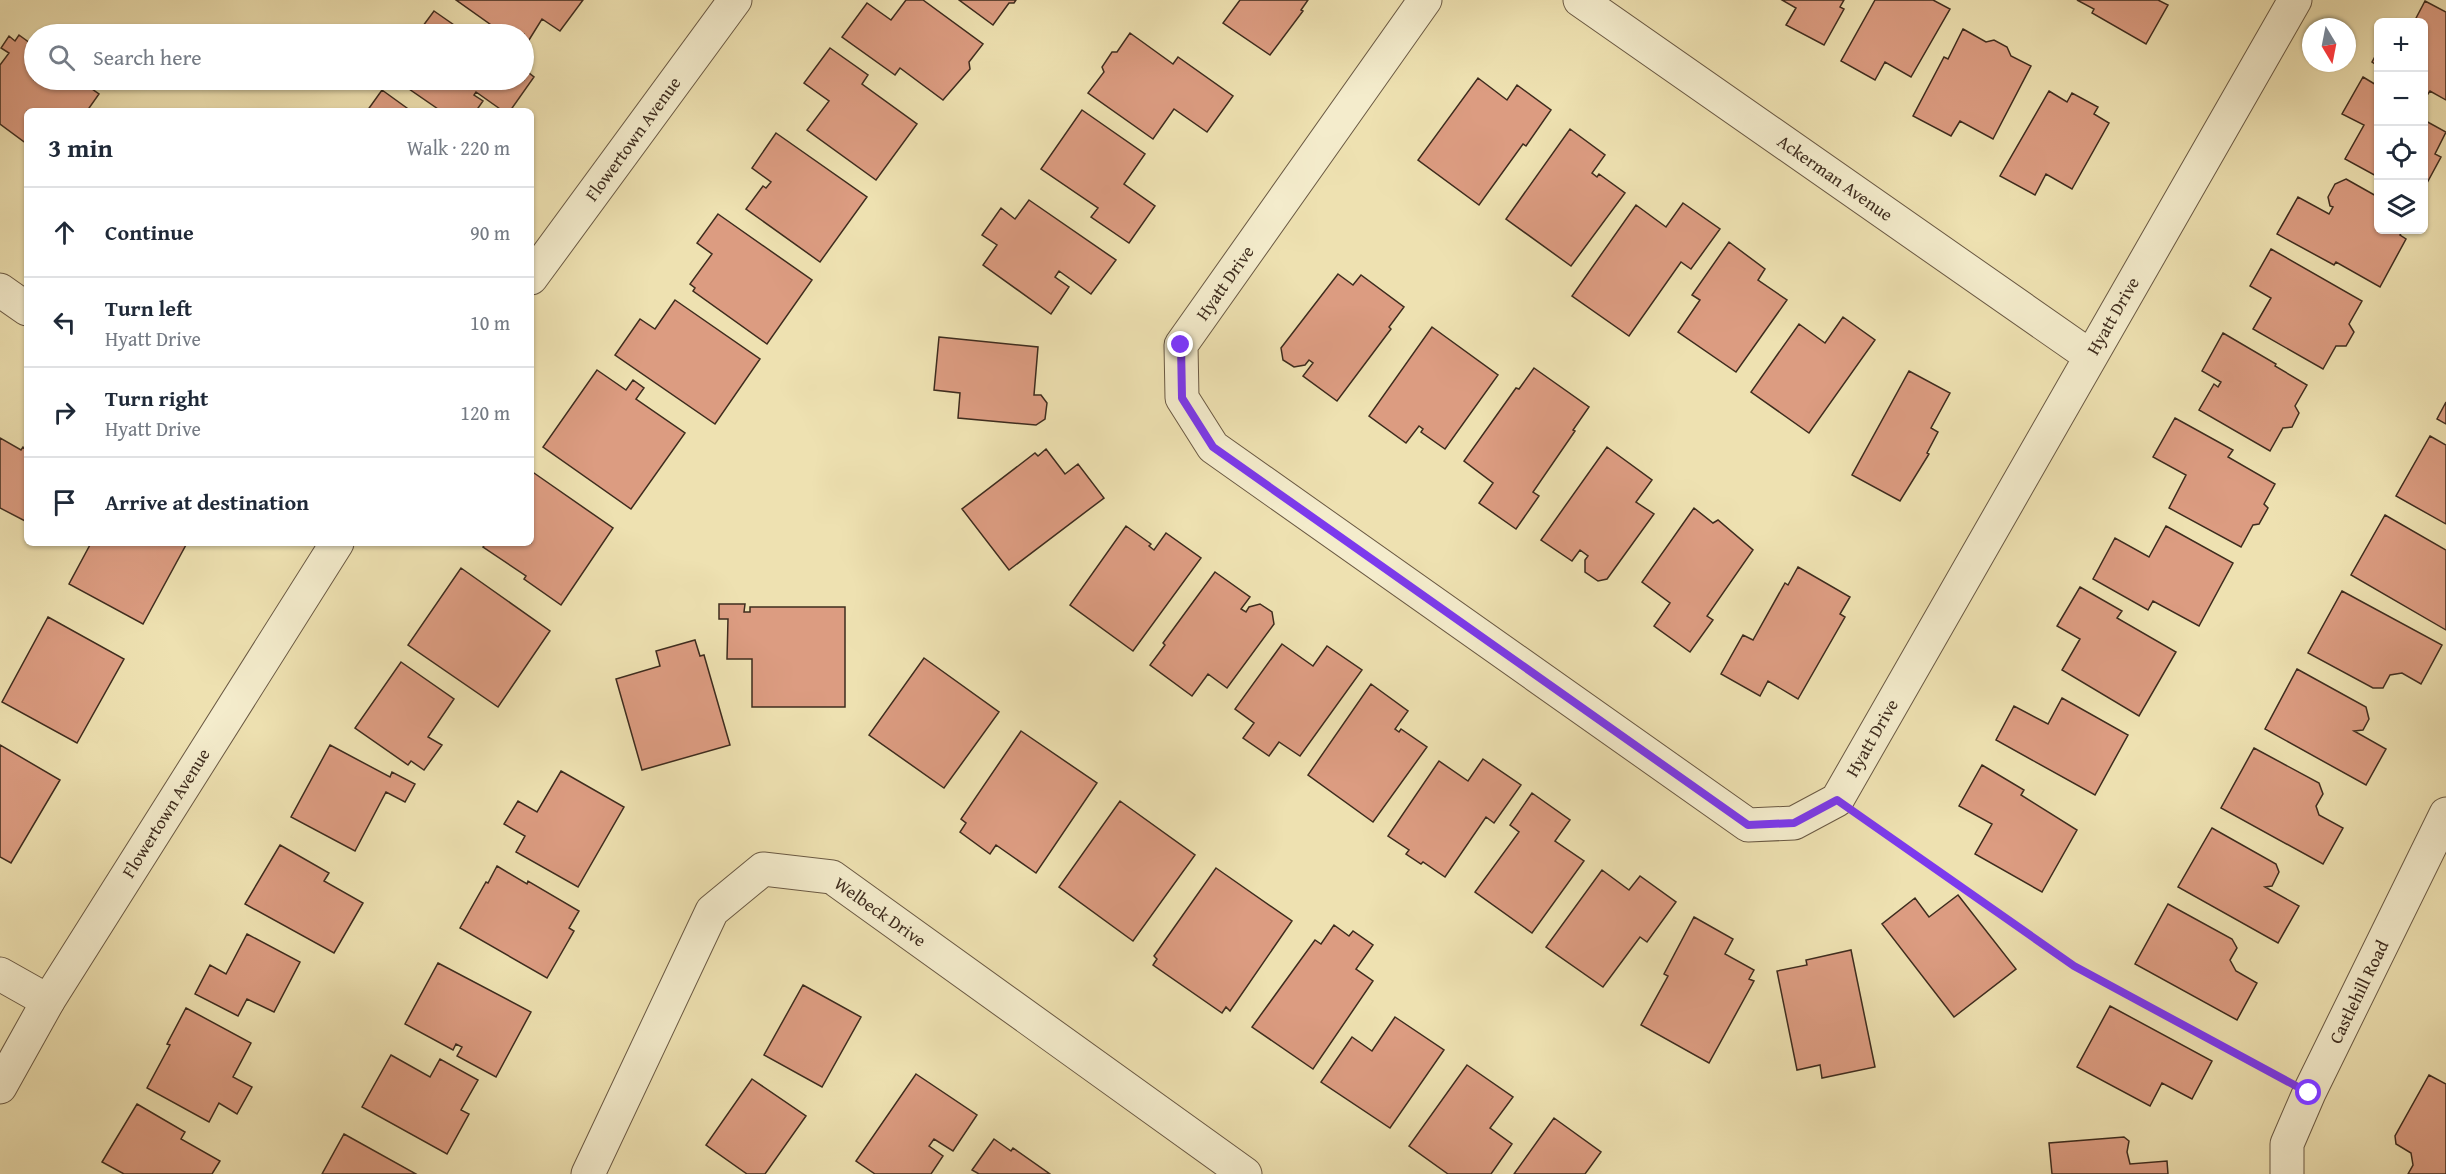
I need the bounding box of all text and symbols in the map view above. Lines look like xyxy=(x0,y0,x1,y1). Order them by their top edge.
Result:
north arrow xyxy=(2302,18,2356,72)
map controls xyxy=(2374,18,2428,234)
button: + xyxy=(2374,18,2428,72)
search box xyxy=(24,24,534,90)
icon: search xyxy=(45,41,78,74)
text: Search here xyxy=(93,41,202,73)
street label: Flowertown Avenue xyxy=(578,71,687,207)
button: − xyxy=(2374,72,2428,126)
button: locate xyxy=(2374,126,2428,180)
text: 3 min xyxy=(48,128,113,167)
street label: Ackerman Avenue xyxy=(1772,128,1899,228)
text: Walk · 220 m xyxy=(407,133,510,162)
button: layers xyxy=(2374,180,2428,234)
icon: ahead xyxy=(48,216,81,249)
text: Continue xyxy=(105,216,194,248)
text: 90 m xyxy=(470,218,510,247)
street label: Hyatt Drive xyxy=(1189,240,1260,326)
street label: Hyatt Drive xyxy=(2079,272,2146,360)
text: Turn left xyxy=(105,292,192,324)
icon: left xyxy=(48,306,81,339)
text: 10 m xyxy=(470,308,510,337)
text: Hyatt Drive xyxy=(105,324,201,353)
route end xyxy=(1167,331,1193,357)
text: Turn right xyxy=(105,382,208,414)
icon: right xyxy=(48,396,81,429)
text: 120 m xyxy=(460,398,510,427)
text: Hyatt Drive xyxy=(105,414,201,443)
icon: arrive xyxy=(48,486,81,519)
text: Arrive at destination xyxy=(105,486,309,518)
street label: Hyatt Drive xyxy=(1838,694,1905,782)
street label: Flowertown Avenue xyxy=(115,743,216,883)
street label: Welbeck Drive xyxy=(829,870,932,953)
street label: Castlehill Road xyxy=(2322,935,2395,1048)
route start xyxy=(2295,1079,2321,1105)

